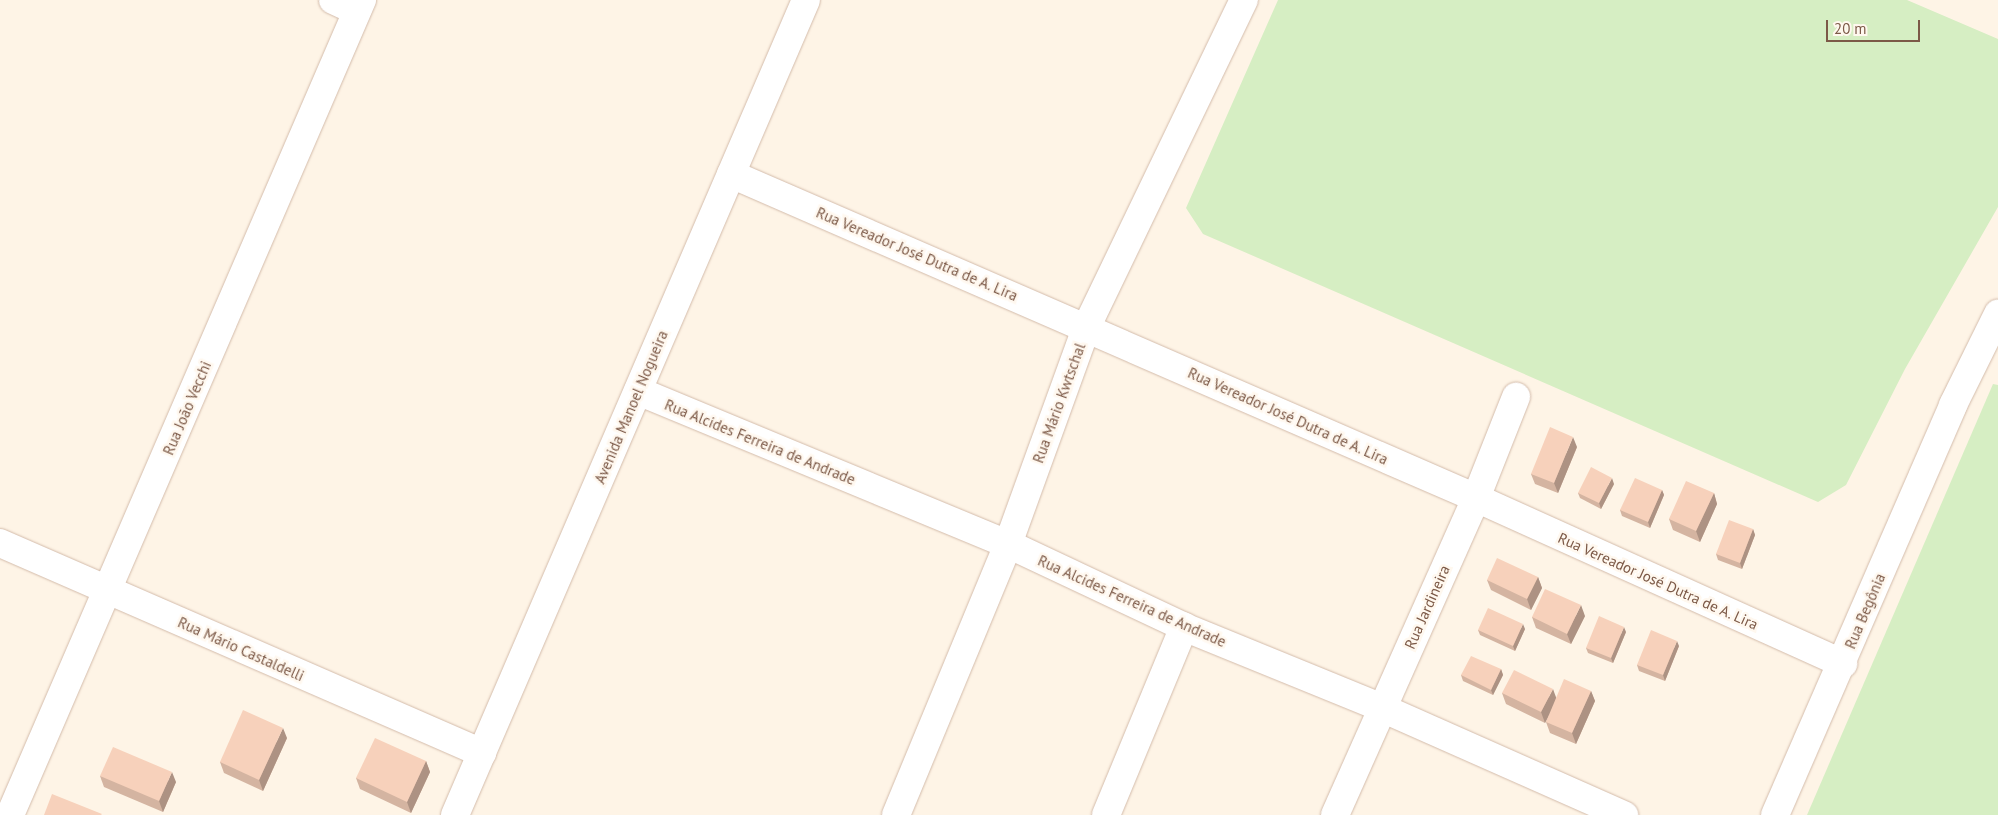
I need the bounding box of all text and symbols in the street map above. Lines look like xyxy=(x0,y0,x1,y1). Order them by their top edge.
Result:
scale bar xyxy=(1828,10,1922,42)
text: 20 m xyxy=(1834,19,1867,38)
street label: Rua Vereador José Dutra de A. Lira xyxy=(813,203,1021,305)
street label: Avenida Manoel Nogueira xyxy=(591,328,671,486)
street label: Rua Mário Kwtschal xyxy=(1029,341,1089,465)
street label: Rua João Vecchi xyxy=(159,358,215,458)
street label: Rua Vereador José Dutra de A. Lira xyxy=(1184,363,1392,469)
street label: Rua Alcides Ferreira de Andrade xyxy=(662,395,858,489)
street label: Rua Vereador José Dutra de A. Lira xyxy=(1554,528,1762,634)
street label: Rua Alcides Ferreira de Andrade xyxy=(1035,551,1229,651)
street label: Rua Jardineira xyxy=(1401,562,1453,652)
street label: Rua Begônia xyxy=(1841,571,1889,651)
street label: Rua Mário Castaldelli xyxy=(175,613,307,685)

